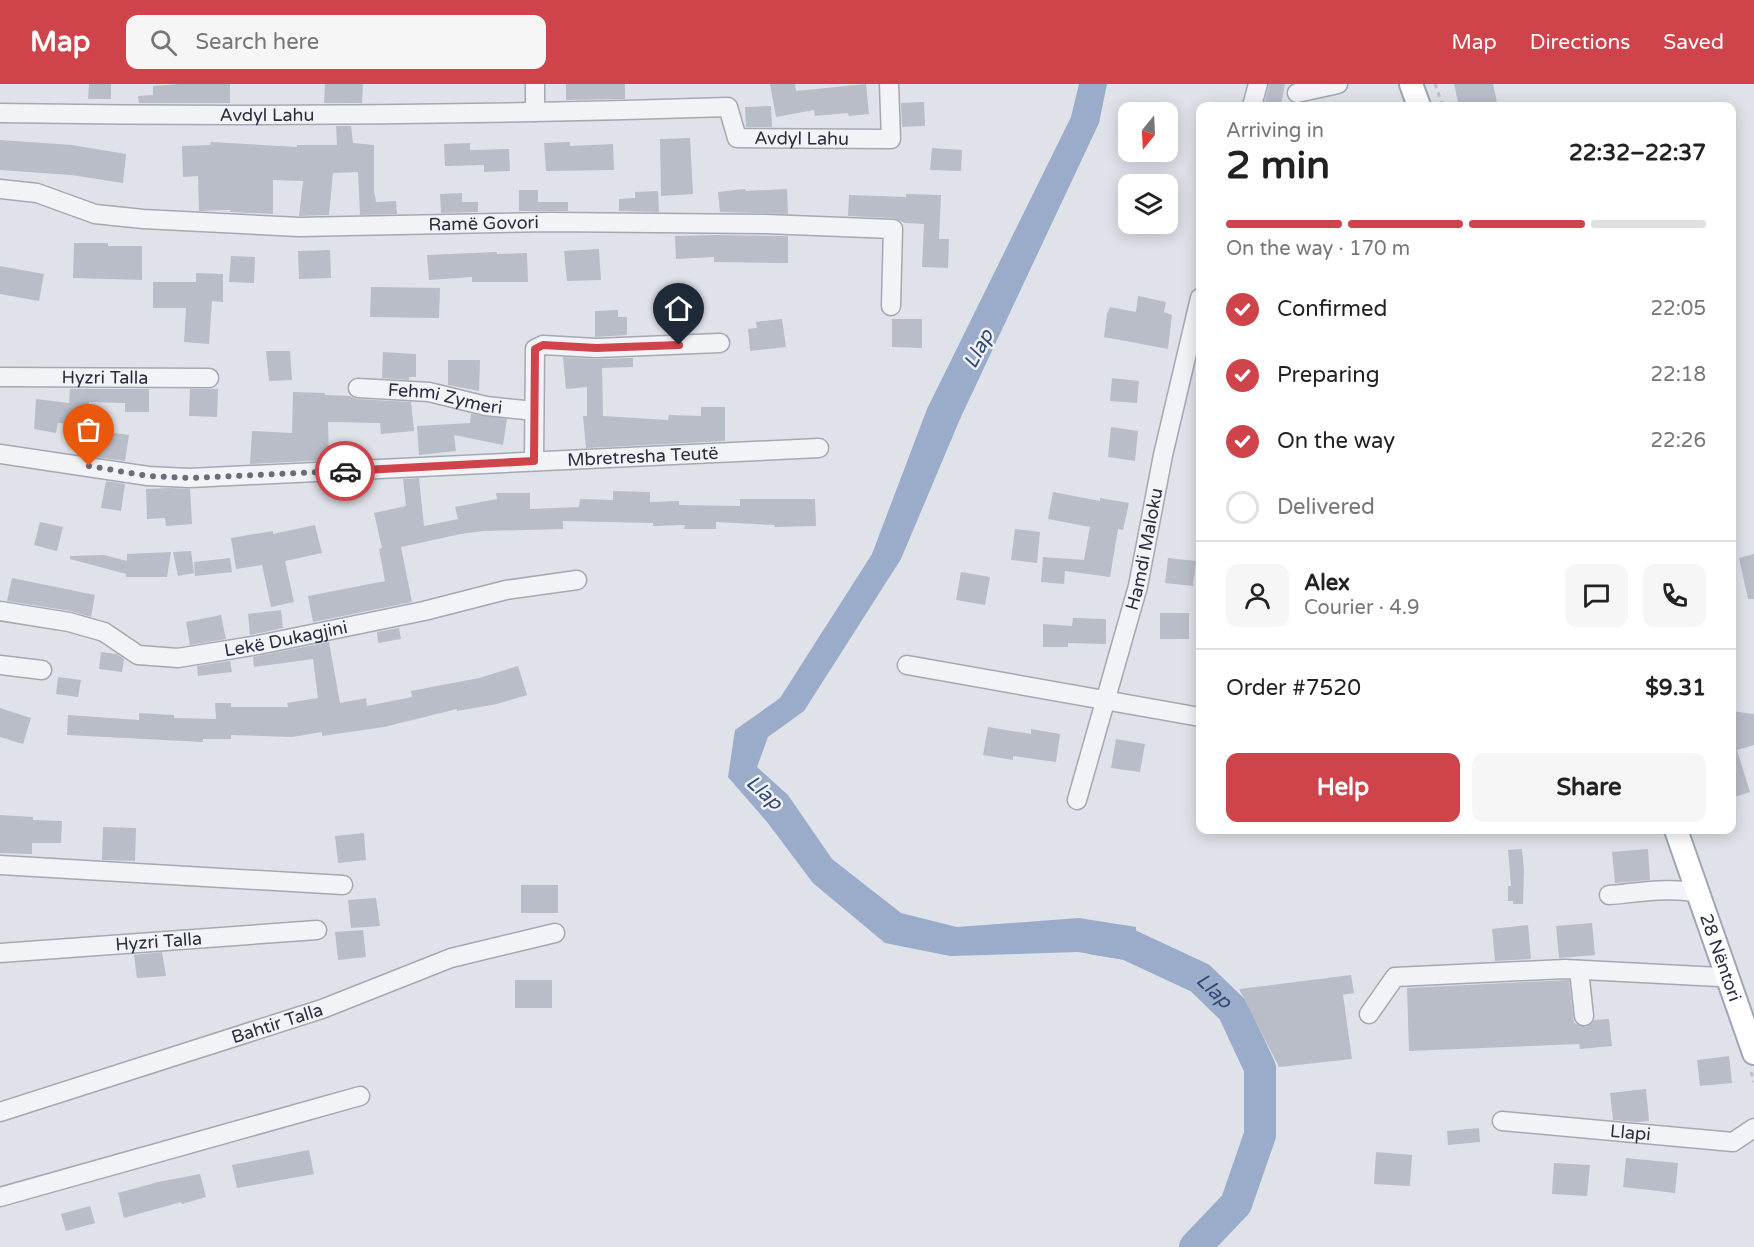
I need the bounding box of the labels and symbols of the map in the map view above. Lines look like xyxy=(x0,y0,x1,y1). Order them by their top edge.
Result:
north arrow xyxy=(1118,102,1178,162)
street label: Avdyl Lahu xyxy=(220,104,314,126)
street label: Avdyl Lahu xyxy=(754,127,849,150)
street label: Ramë Govori xyxy=(428,211,539,235)
pin xyxy=(653,283,704,345)
water label: Llap xyxy=(959,324,1000,372)
street label: Hyzri Talla xyxy=(61,366,149,389)
street label: Fehmi Zymeri xyxy=(387,379,503,419)
pin xyxy=(63,404,114,466)
courier xyxy=(315,441,375,501)
street label: Mbretresha Teutë xyxy=(567,442,719,471)
street label: Hamdi Maloku xyxy=(1121,486,1168,613)
street label: Lekë Dukagjini xyxy=(223,616,349,661)
water label: Llap xyxy=(741,771,788,816)
street label: 28 Nëntori xyxy=(1695,911,1746,1004)
street label: Hyzri Talla xyxy=(114,927,203,956)
water label: Llap xyxy=(1191,969,1238,1015)
street label: Bahtir Talla xyxy=(229,998,326,1048)
street label: Llapi xyxy=(1609,1120,1652,1145)

